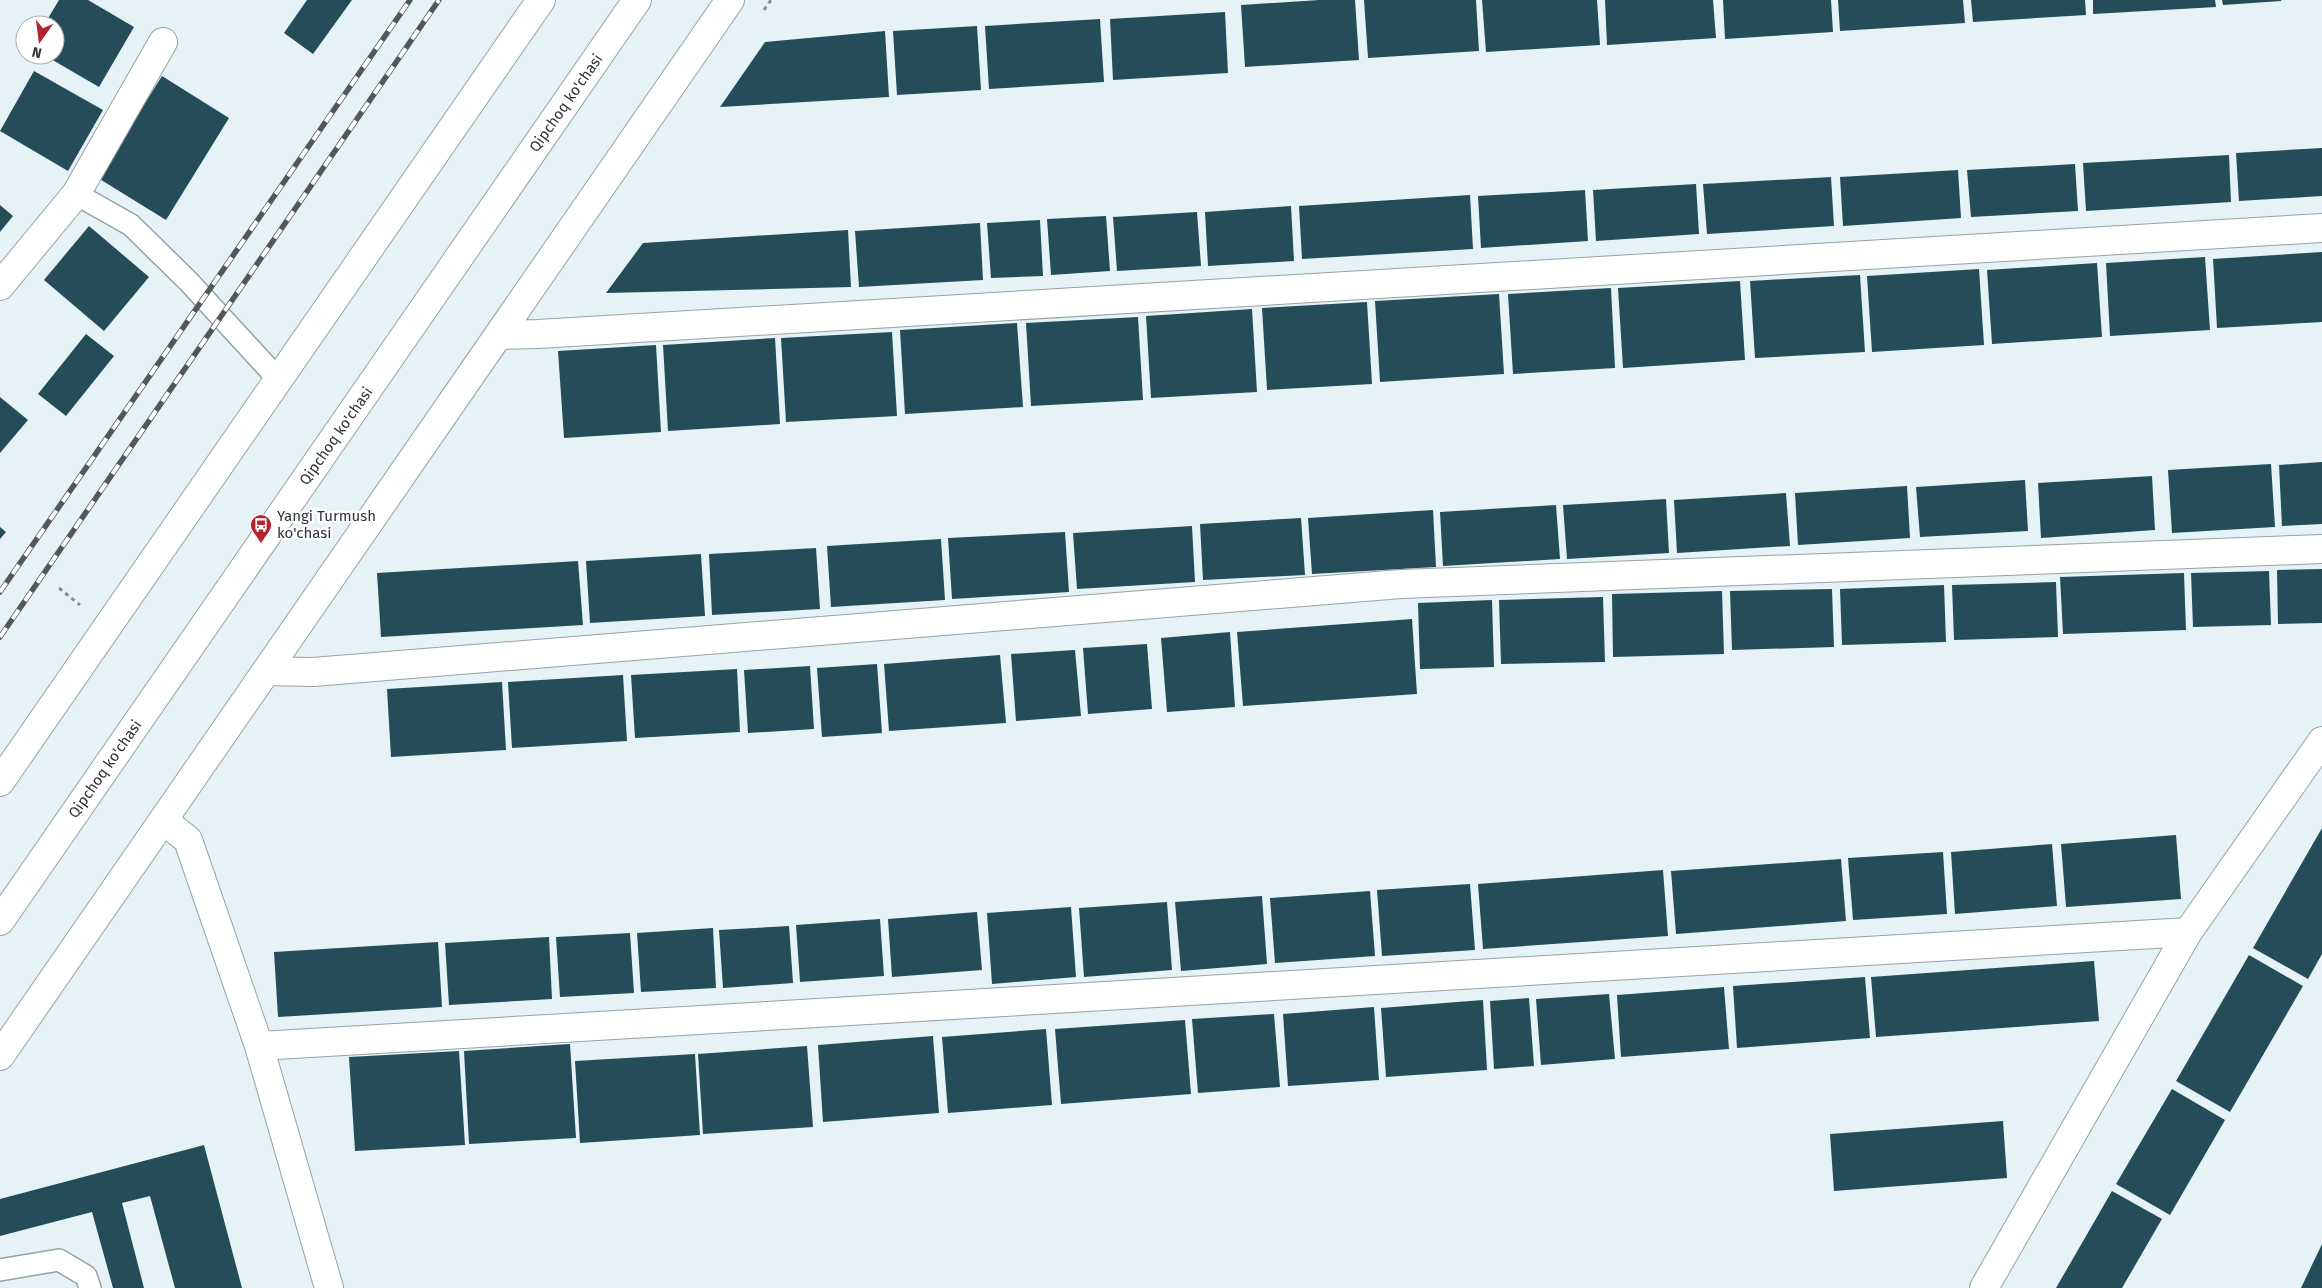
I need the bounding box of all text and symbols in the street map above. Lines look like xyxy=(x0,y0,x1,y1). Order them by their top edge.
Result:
north arrow xyxy=(15,15,65,65)
text: N xyxy=(30,43,44,62)
street label: Qipchoq ko'chasi xyxy=(525,50,607,156)
street label: Qipchoq ko'chasi xyxy=(295,383,377,489)
place label: Yangi Turmush ko'chasi xyxy=(277,507,376,542)
bus stop icon: Yangi Turmush ko'chasi xyxy=(249,513,273,544)
street label: Qipchoq ko'chasi xyxy=(64,716,146,822)

